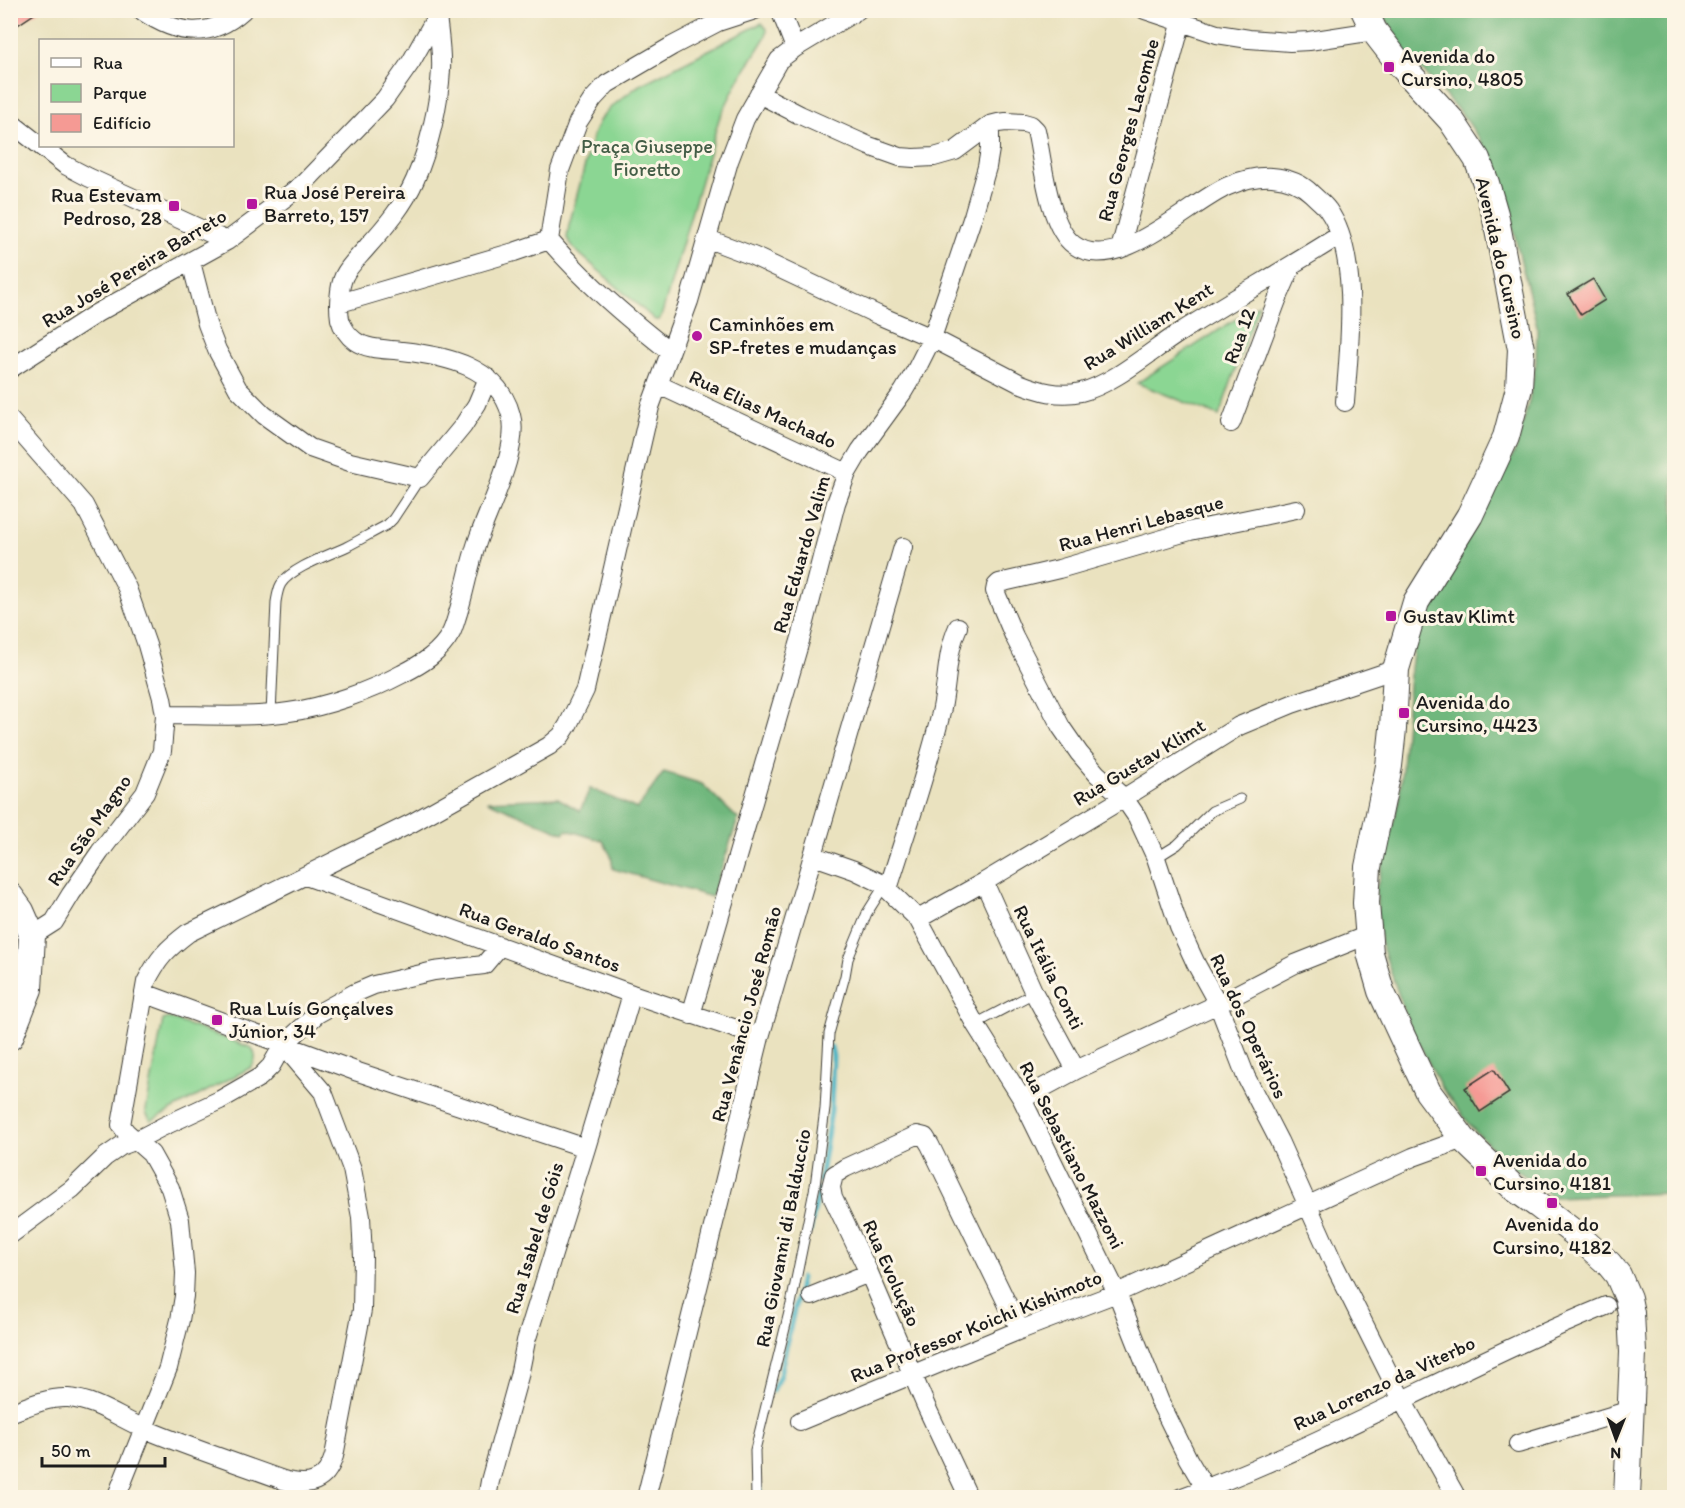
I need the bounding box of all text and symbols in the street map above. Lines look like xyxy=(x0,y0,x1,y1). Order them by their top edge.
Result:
street label: Rua Georges Lacombe xyxy=(1092,36,1164,224)
legend xyxy=(39,39,234,147)
place label: Avenida do Cursino, 4805 xyxy=(1401,44,1523,91)
text: Rua xyxy=(93,52,123,74)
marker: Avenida do Cursino, 4805 xyxy=(1382,60,1396,74)
text: Parque xyxy=(93,82,147,104)
text: Edifício xyxy=(93,112,151,134)
park label: Praça Giuseppe Fioretto xyxy=(581,134,713,181)
street label: Avenida do Cursino xyxy=(1471,175,1531,341)
place label: Rua José Pereira Barreto, 157 xyxy=(264,180,406,227)
place label: Rua Estevam Pedroso, 28 xyxy=(51,183,162,230)
marker: Rua José Pereira Barreto, 157 xyxy=(245,197,259,211)
marker: Rua Estevam Pedroso, 28 xyxy=(167,199,181,213)
street label: Rua José Pereira Barreto xyxy=(37,203,231,333)
street label: Rua William Kent xyxy=(1079,276,1218,376)
street label: Rua 12 xyxy=(1218,305,1260,367)
place label: Caminhões em SP-fretes e mudanças xyxy=(709,312,897,359)
marker: Caminhões em SP-fretes e mudanças xyxy=(690,329,704,343)
street label: Rua Elias Machado xyxy=(685,364,841,454)
street label: Rua Eduardo Valim xyxy=(767,472,835,636)
street label: Rua Henri Lebasque xyxy=(1056,489,1226,557)
place label: Gustav Klimt xyxy=(1403,604,1515,628)
marker: Gustav Klimt xyxy=(1384,609,1398,623)
place label: Avenida do Cursino, 4423 xyxy=(1416,690,1538,737)
marker: Avenida do Cursino, 4423 xyxy=(1397,706,1411,720)
street label: Rua Gustav Klimt xyxy=(1068,713,1210,811)
street label: Rua São Magno xyxy=(42,770,136,890)
street label: Rua Geraldo Santos xyxy=(456,897,624,977)
street label: Rua Itália Conti xyxy=(1009,901,1089,1033)
street label: Rua Venâncio José Romão xyxy=(706,903,786,1125)
street label: Rua dos Operários xyxy=(1205,950,1293,1102)
place label: Rua Luís Gonçalves Júnior, 34 xyxy=(229,996,394,1043)
marker: Rua Luís Gonçalves Júnior, 34 xyxy=(210,1013,224,1027)
street label: Rua Sebastiano Mazzoni xyxy=(1014,1057,1130,1253)
street label: Rua Giovanni di Balduccio xyxy=(750,1127,816,1349)
place label: Avenida do Cursino, 4181 xyxy=(1493,1148,1611,1195)
street label: Rua Isabel de Góis xyxy=(500,1159,569,1317)
marker: Avenida do Cursino, 4181 xyxy=(1474,1164,1488,1178)
marker: Avenida do Cursino, 4182 xyxy=(1545,1196,1559,1210)
place label: Avenida do Cursino, 4182 xyxy=(1492,1212,1612,1259)
street label: Rua Evolução xyxy=(858,1216,926,1330)
street label: Rua Professor Koichi Kishimoto xyxy=(847,1264,1105,1388)
street label: Rua Lorenzo da Viterbo xyxy=(1289,1330,1479,1436)
north arrow xyxy=(1586,1409,1646,1469)
scale bar xyxy=(42,1430,165,1468)
text: 50 m xyxy=(51,1440,91,1462)
text: N xyxy=(1610,1444,1621,1463)

